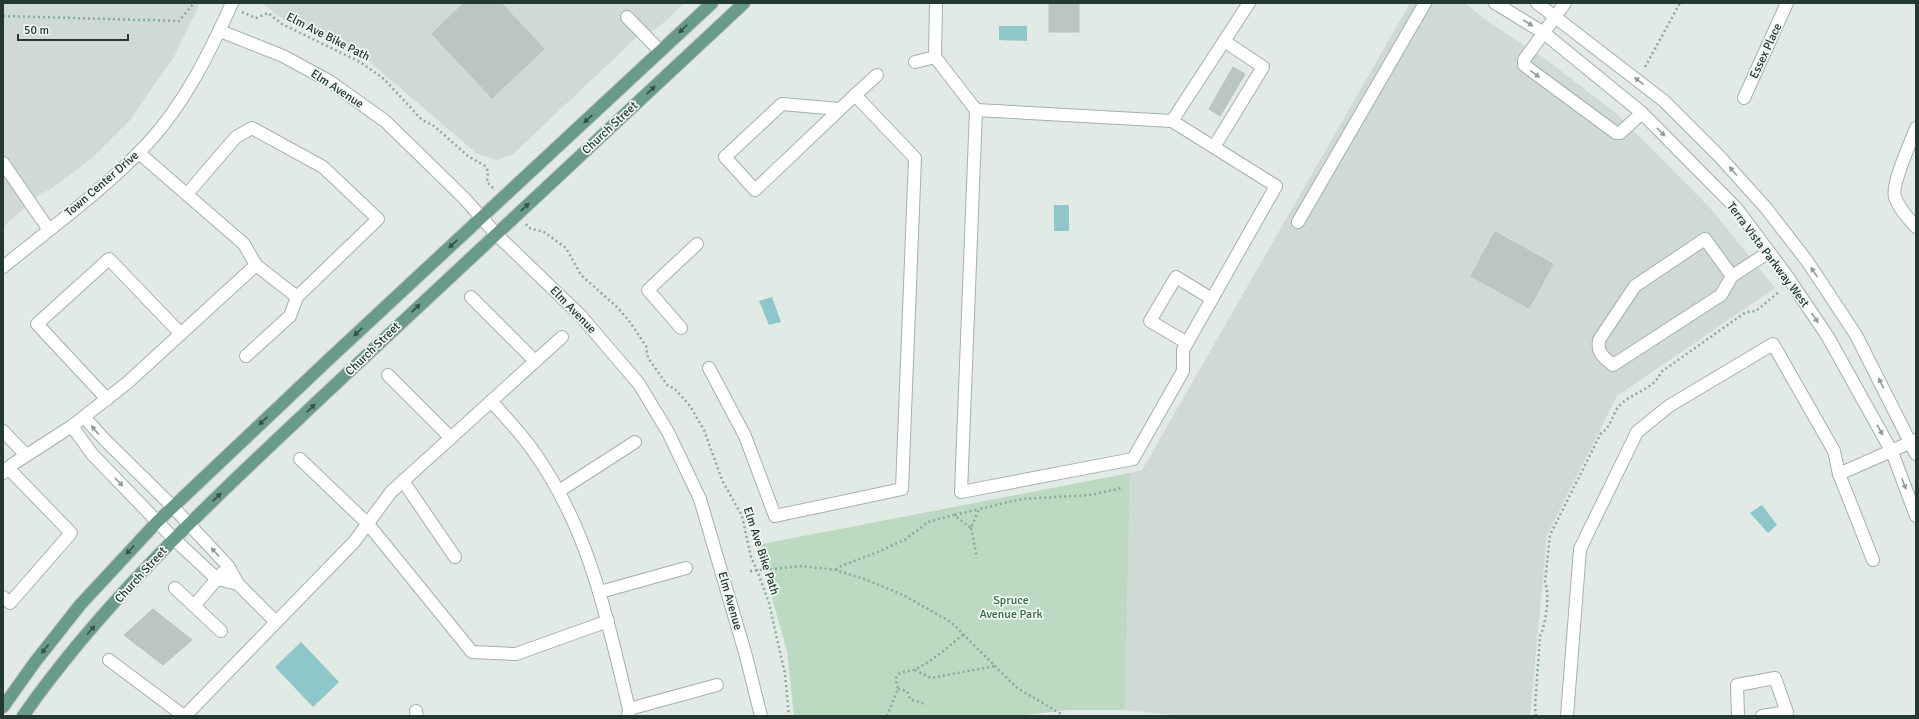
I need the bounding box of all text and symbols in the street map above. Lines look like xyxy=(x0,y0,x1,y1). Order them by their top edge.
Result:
street label: Elm Ave Bike Path xyxy=(284,9,372,65)
scale bar xyxy=(18,16,128,42)
one-way arrow xyxy=(1522,20,1534,27)
street label: Essex Place xyxy=(1747,21,1785,81)
text: 50 m xyxy=(24,23,49,38)
one-way arrow xyxy=(678,25,688,34)
street label: Elm Avenue xyxy=(308,66,366,112)
one-way arrow xyxy=(1530,70,1541,78)
one-way arrow xyxy=(1633,77,1644,85)
one-way arrow xyxy=(646,85,656,95)
street label: Church Street xyxy=(579,98,641,158)
one-way arrow xyxy=(583,114,594,123)
one-way arrow xyxy=(1656,128,1666,137)
street label: Town Center Drive xyxy=(62,148,142,220)
one-way arrow xyxy=(1728,165,1737,176)
street label: Terra Vista Parkway West xyxy=(1724,199,1812,311)
one-way arrow xyxy=(520,203,530,212)
one-way arrow xyxy=(448,239,458,249)
one-way arrow xyxy=(1810,267,1818,277)
street label: Elm Avenue xyxy=(547,283,599,337)
one-way arrow xyxy=(411,303,421,313)
one-way arrow xyxy=(1811,313,1819,323)
street label: Church Street xyxy=(342,319,404,379)
one-way arrow xyxy=(352,328,363,337)
one-way arrow xyxy=(1878,377,1884,389)
one-way arrow xyxy=(306,403,316,412)
one-way arrow xyxy=(258,417,268,426)
one-way arrow xyxy=(91,425,100,435)
one-way arrow xyxy=(1876,425,1883,436)
one-way arrow xyxy=(114,478,123,487)
one-way arrow xyxy=(1901,478,1907,490)
one-way arrow xyxy=(212,492,222,501)
street label: Elm Ave Bike Path xyxy=(740,505,782,597)
street label: Church Street xyxy=(112,544,170,606)
one-way arrow xyxy=(126,545,135,556)
one-way arrow xyxy=(210,547,220,557)
street label: Elm Avenue xyxy=(715,570,745,632)
park label: Spruce Avenue Park xyxy=(979,593,1043,622)
one-way arrow xyxy=(86,626,95,635)
one-way arrow xyxy=(41,643,50,654)

